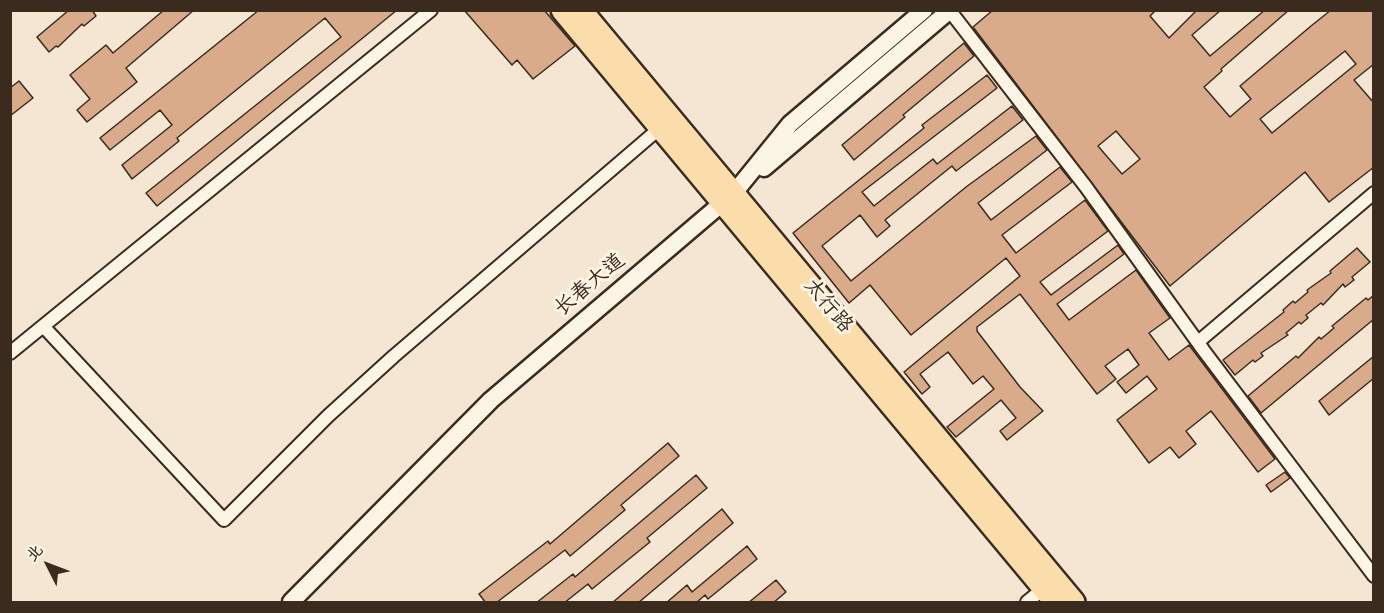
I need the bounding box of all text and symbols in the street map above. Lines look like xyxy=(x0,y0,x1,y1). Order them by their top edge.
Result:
street label: 长春大道 xyxy=(550,248,630,322)
street label: 太行路 xyxy=(798,274,858,338)
north arrow xyxy=(18,535,78,595)
text: 北 xyxy=(22,540,47,565)

